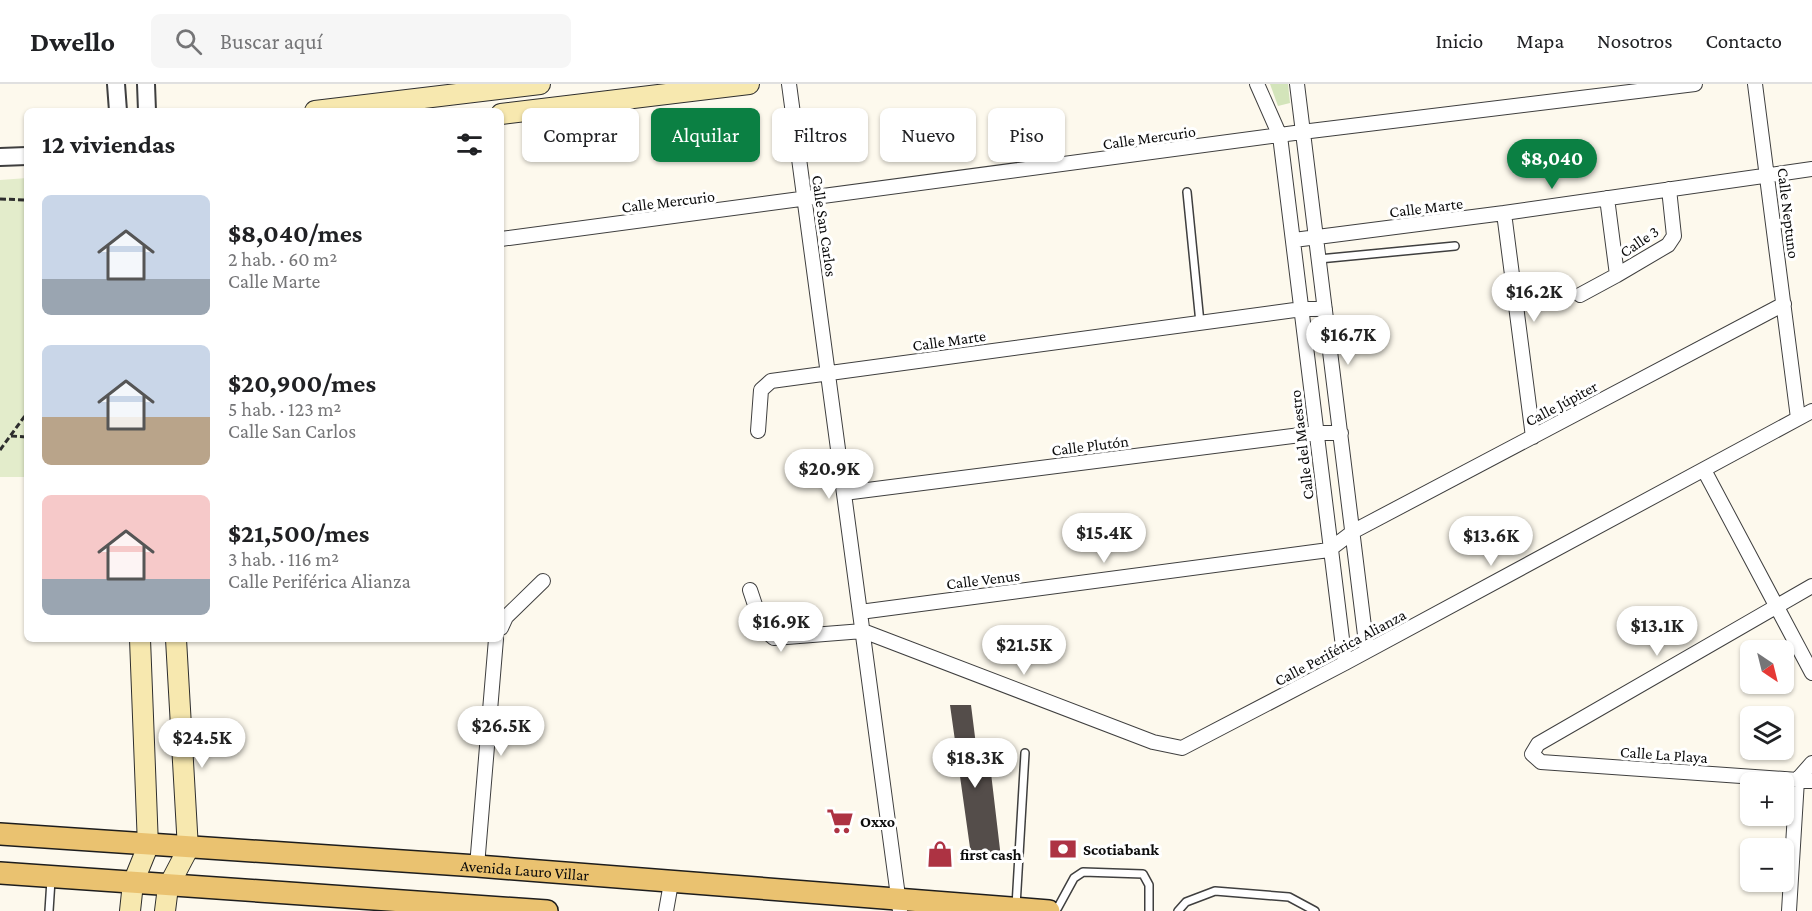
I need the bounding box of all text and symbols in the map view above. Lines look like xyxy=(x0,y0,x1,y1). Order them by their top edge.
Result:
search box xyxy=(151,14,571,68)
icon: search xyxy=(172,25,205,58)
text: Dwello xyxy=(30,26,115,57)
text: Buscar aquí xyxy=(220,29,323,54)
text: Inicio xyxy=(1435,29,1483,53)
text: Mapa xyxy=(1516,29,1564,53)
text: Nosotros xyxy=(1597,29,1673,53)
text: Contacto xyxy=(1706,29,1782,53)
chip: Comprar xyxy=(522,108,639,162)
chip: Alquilar xyxy=(651,108,760,162)
chip: Filtros xyxy=(772,108,868,162)
chip: Nuevo xyxy=(880,108,976,162)
chip: Piso xyxy=(988,108,1065,162)
street label: Calle Mercurio xyxy=(1101,123,1197,152)
icon: filters xyxy=(453,128,486,161)
text: 12 viviendas xyxy=(42,130,175,159)
pin: $8,040 xyxy=(1503,139,1601,190)
text: $8,040 xyxy=(1521,147,1583,169)
street label: Calle Neptuno xyxy=(1774,167,1803,260)
street label: Calle San Carlos xyxy=(809,174,840,278)
street label: Calle Mercurio xyxy=(620,187,716,216)
street label: Calle Marte xyxy=(1388,195,1464,220)
icon: home xyxy=(90,219,162,291)
text: $8,040/mes xyxy=(228,219,362,248)
street label: Calle 3 xyxy=(1617,222,1662,260)
text: 2 hab. · 60 m² xyxy=(228,248,337,270)
text: Calle Marte xyxy=(228,270,320,292)
pin: $16.2K xyxy=(1485,272,1583,323)
text: $16.2K xyxy=(1506,280,1562,302)
pin: $16.7K xyxy=(1299,315,1397,366)
text: $16.7K xyxy=(1320,323,1376,345)
street label: Calle Marte xyxy=(911,327,987,354)
icon: home xyxy=(90,369,162,441)
text: $20,900/mes xyxy=(228,369,376,398)
street label: Calle Júpiter xyxy=(1522,377,1601,430)
street label: Calle del Maestro xyxy=(1286,389,1317,501)
text: 5 hab. · 123 m² xyxy=(228,398,341,420)
text: Calle San Carlos xyxy=(228,420,356,442)
street label: Calle Plutón xyxy=(1050,432,1130,459)
pin: $20.9K xyxy=(780,449,878,500)
text: $20.9K xyxy=(799,457,859,479)
pin: $15.4K xyxy=(1055,513,1153,564)
pin: $13.6K xyxy=(1442,516,1540,567)
icon: home xyxy=(90,519,162,591)
text: $21,500/mes xyxy=(228,519,369,548)
text: $15.4K xyxy=(1076,521,1132,543)
text: $13.6K xyxy=(1463,524,1519,546)
text: 3 hab. · 116 m² xyxy=(228,548,339,570)
street label: Calle Venus xyxy=(945,567,1021,592)
text: Calle Periférica Alianza xyxy=(228,570,411,592)
pin: $16.9K xyxy=(732,602,830,653)
street label: Calle Periférica Alianza xyxy=(1272,605,1409,689)
pin: $13.1K xyxy=(1608,606,1706,657)
text: $16.9K xyxy=(752,610,810,632)
text: $13.1K xyxy=(1631,614,1683,636)
pin: $21.5K xyxy=(975,625,1073,676)
text: $21.5K xyxy=(996,633,1052,655)
north arrow xyxy=(1740,640,1794,694)
map controls xyxy=(1740,640,1794,892)
pin: $26.5K xyxy=(452,706,550,757)
button: layers xyxy=(1740,706,1794,760)
text: $26.5K xyxy=(471,714,531,736)
pin: $24.5K xyxy=(153,718,251,769)
text: $24.5K xyxy=(172,726,232,748)
pin: $18.3K xyxy=(926,738,1024,789)
street label: Calle La Playa xyxy=(1619,743,1709,767)
text: $18.3K xyxy=(946,746,1004,768)
button: + xyxy=(1740,772,1794,826)
supermarket icon: Oxxo xyxy=(825,806,855,836)
place label: Oxxo xyxy=(860,813,895,830)
bank icon: Scotiabank xyxy=(1048,834,1078,864)
button: − xyxy=(1740,838,1794,892)
shop icon: first cash xyxy=(925,839,955,869)
place label: Scotiabank xyxy=(1083,841,1159,858)
place label: first cash xyxy=(960,846,1022,863)
street label: Avenida Lauro Villar xyxy=(460,857,590,884)

